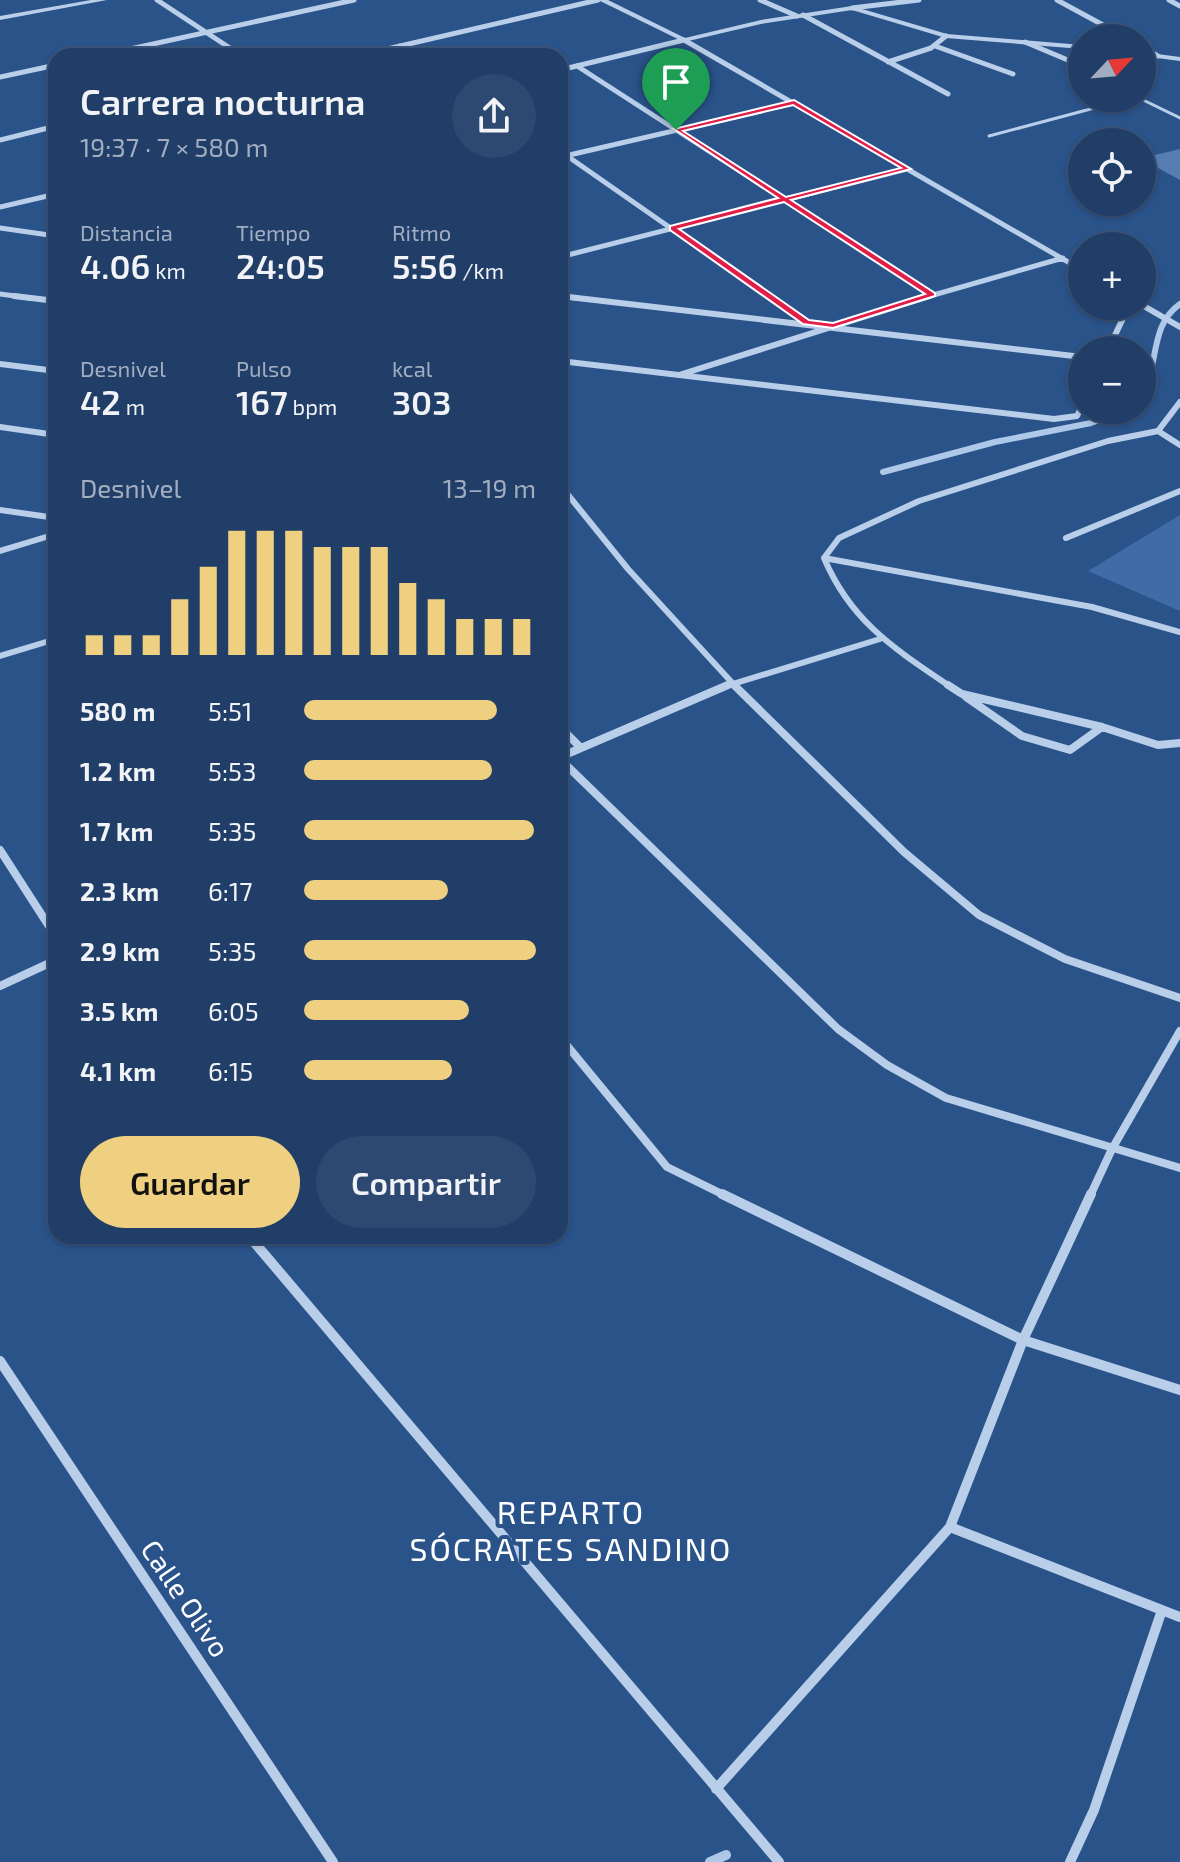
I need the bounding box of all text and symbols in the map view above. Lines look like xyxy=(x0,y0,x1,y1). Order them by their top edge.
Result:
north arrow xyxy=(1068,24,1156,112)
map controls xyxy=(1068,24,1156,424)
pin xyxy=(642,48,710,130)
icon: arrive xyxy=(654,60,698,104)
button: share xyxy=(452,74,536,158)
text: Carrera nocturna xyxy=(80,79,366,122)
button: locate xyxy=(1068,128,1156,216)
text: 19:37 · 7 × 580 m xyxy=(80,131,268,162)
text: Distancia xyxy=(80,219,173,245)
text: Tiempo xyxy=(236,219,311,245)
text: Ritmo xyxy=(392,219,451,245)
button: + xyxy=(1068,232,1156,320)
text: 4.06 xyxy=(80,245,150,286)
text: 24:05 xyxy=(236,245,325,286)
text: 5:56 xyxy=(392,245,457,286)
text: km xyxy=(150,257,186,283)
text: /km xyxy=(457,257,504,283)
button: − xyxy=(1068,336,1156,424)
text: Desnivel xyxy=(80,355,166,381)
text: Pulso xyxy=(236,355,292,381)
text: kcal xyxy=(392,355,432,381)
text: 42 xyxy=(80,381,121,422)
text: 167 xyxy=(236,381,288,422)
text: 303 xyxy=(392,381,451,422)
text: m xyxy=(121,393,145,419)
text: bpm xyxy=(288,393,337,419)
text: Desnivel xyxy=(80,472,181,503)
text: 13–19 m xyxy=(443,472,536,503)
text: 580 m xyxy=(80,695,155,726)
text: 5:51 xyxy=(208,695,252,726)
text: 1.2 km xyxy=(80,755,156,786)
text: 5:53 xyxy=(208,755,256,786)
text: 1.7 km xyxy=(80,815,154,846)
text: 5:35 xyxy=(208,815,256,846)
text: 2.3 km xyxy=(80,875,159,906)
text: 6:17 xyxy=(208,875,253,906)
text: 2.9 km xyxy=(80,935,160,966)
text: 5:35 xyxy=(208,935,256,966)
text: 3.5 km xyxy=(80,995,159,1026)
text: 6:05 xyxy=(208,995,259,1026)
text: 4.1 km xyxy=(80,1055,156,1086)
text: 6:15 xyxy=(208,1055,253,1086)
button: Guardar xyxy=(80,1136,300,1228)
button: Compartir xyxy=(316,1136,536,1228)
district label: REPARTO SÓCRATES SANDINO xyxy=(410,1492,732,1567)
street label: Calle Olivo xyxy=(134,1533,238,1663)

